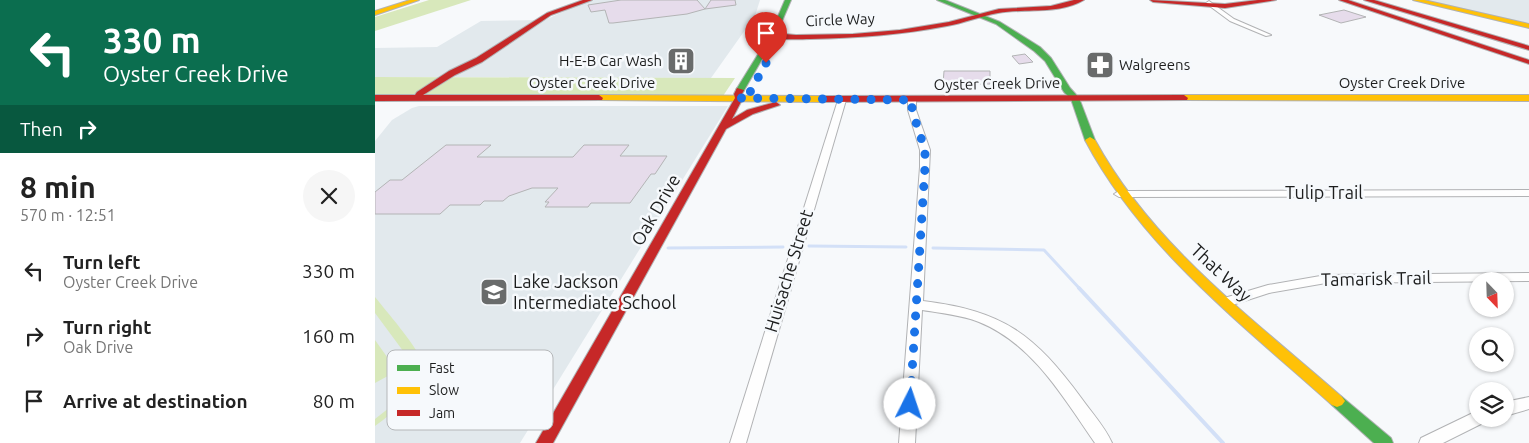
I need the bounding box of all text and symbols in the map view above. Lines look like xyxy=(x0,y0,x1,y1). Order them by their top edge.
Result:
street label: Circle Way xyxy=(805,10,875,29)
pin xyxy=(745,12,787,63)
icon: arrive xyxy=(752,19,780,47)
icon: left xyxy=(20,20,85,85)
text: 330 m xyxy=(103,20,201,60)
building icon: H-E-B Car Wash xyxy=(666,46,696,76)
pharmacy icon: Walgreens xyxy=(1085,50,1115,80)
place label: H-E-B Car Wash xyxy=(559,52,662,69)
place label: Walgreens xyxy=(1119,56,1190,73)
text: Oyster Creek Drive xyxy=(103,61,289,86)
street label: Oyster Creek Drive xyxy=(529,74,655,91)
street label: Oyster Creek Drive xyxy=(934,74,1060,93)
street label: Oyster Creek Drive xyxy=(1339,74,1465,91)
icon: right xyxy=(73,115,101,143)
text: Then xyxy=(20,118,63,140)
text: 8 min xyxy=(20,170,96,204)
button: close xyxy=(303,170,355,222)
street label: Oak Drive xyxy=(627,170,684,249)
street label: Tulip Trail xyxy=(1285,182,1363,202)
text: 570 m · 12:51 xyxy=(20,206,116,224)
street label: Huisache Street xyxy=(760,207,816,334)
street label: That Way xyxy=(1187,239,1256,305)
text: Turn left xyxy=(63,251,141,273)
icon: left xyxy=(20,257,48,285)
text: 330 m xyxy=(302,260,355,282)
street label: Tamarisk Trail xyxy=(1321,267,1431,289)
place label: Lake Jackson Intermediate School xyxy=(513,271,677,312)
north arrow xyxy=(1469,272,1514,318)
map controls xyxy=(1469,272,1514,427)
text: Oyster Creek Drive xyxy=(63,273,198,291)
school or university icon: Lake Jackson Intermediate School xyxy=(479,277,509,307)
text: Turn right xyxy=(63,316,151,338)
icon: right xyxy=(20,322,48,350)
text: 160 m xyxy=(302,325,355,347)
button: search xyxy=(1469,327,1514,372)
text: Oak Drive xyxy=(63,338,133,356)
legend xyxy=(387,350,553,430)
text: Fast xyxy=(429,360,455,376)
position arrow xyxy=(883,377,935,429)
text: Slow xyxy=(429,382,459,398)
button: layers xyxy=(1469,382,1514,427)
icon: arrive xyxy=(20,387,48,415)
text: Arrive at destination xyxy=(63,390,248,412)
text: 80 m xyxy=(313,390,355,412)
text: Jam xyxy=(429,405,455,421)

